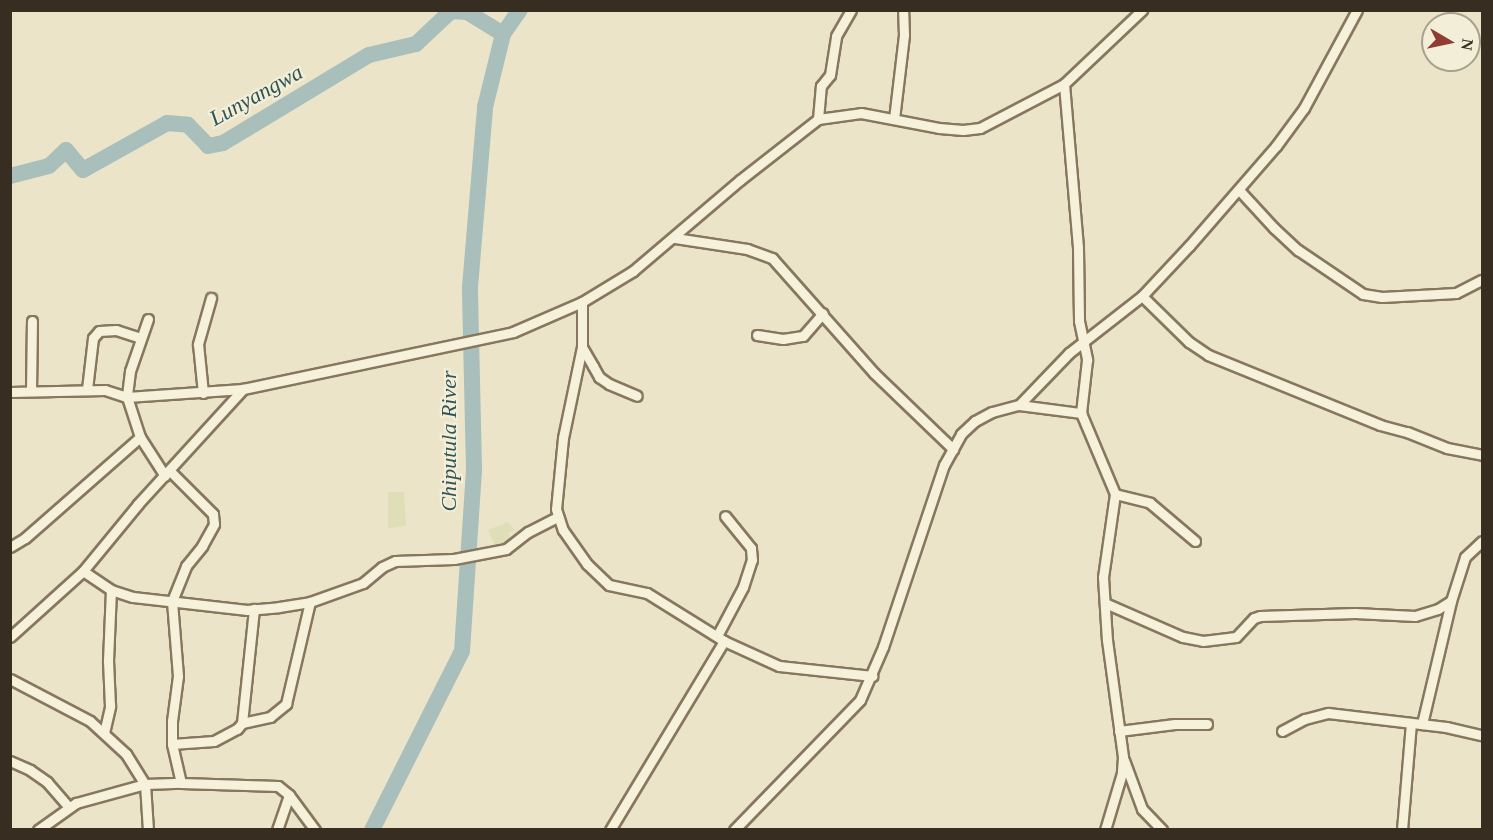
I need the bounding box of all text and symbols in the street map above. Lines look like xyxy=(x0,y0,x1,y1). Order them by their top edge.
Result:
north arrow xyxy=(1421,12,1481,72)
text: N xyxy=(1458,38,1477,52)
water label: Lunyangwa xyxy=(205,59,307,131)
water label: Chiputula River xyxy=(436,370,462,512)

